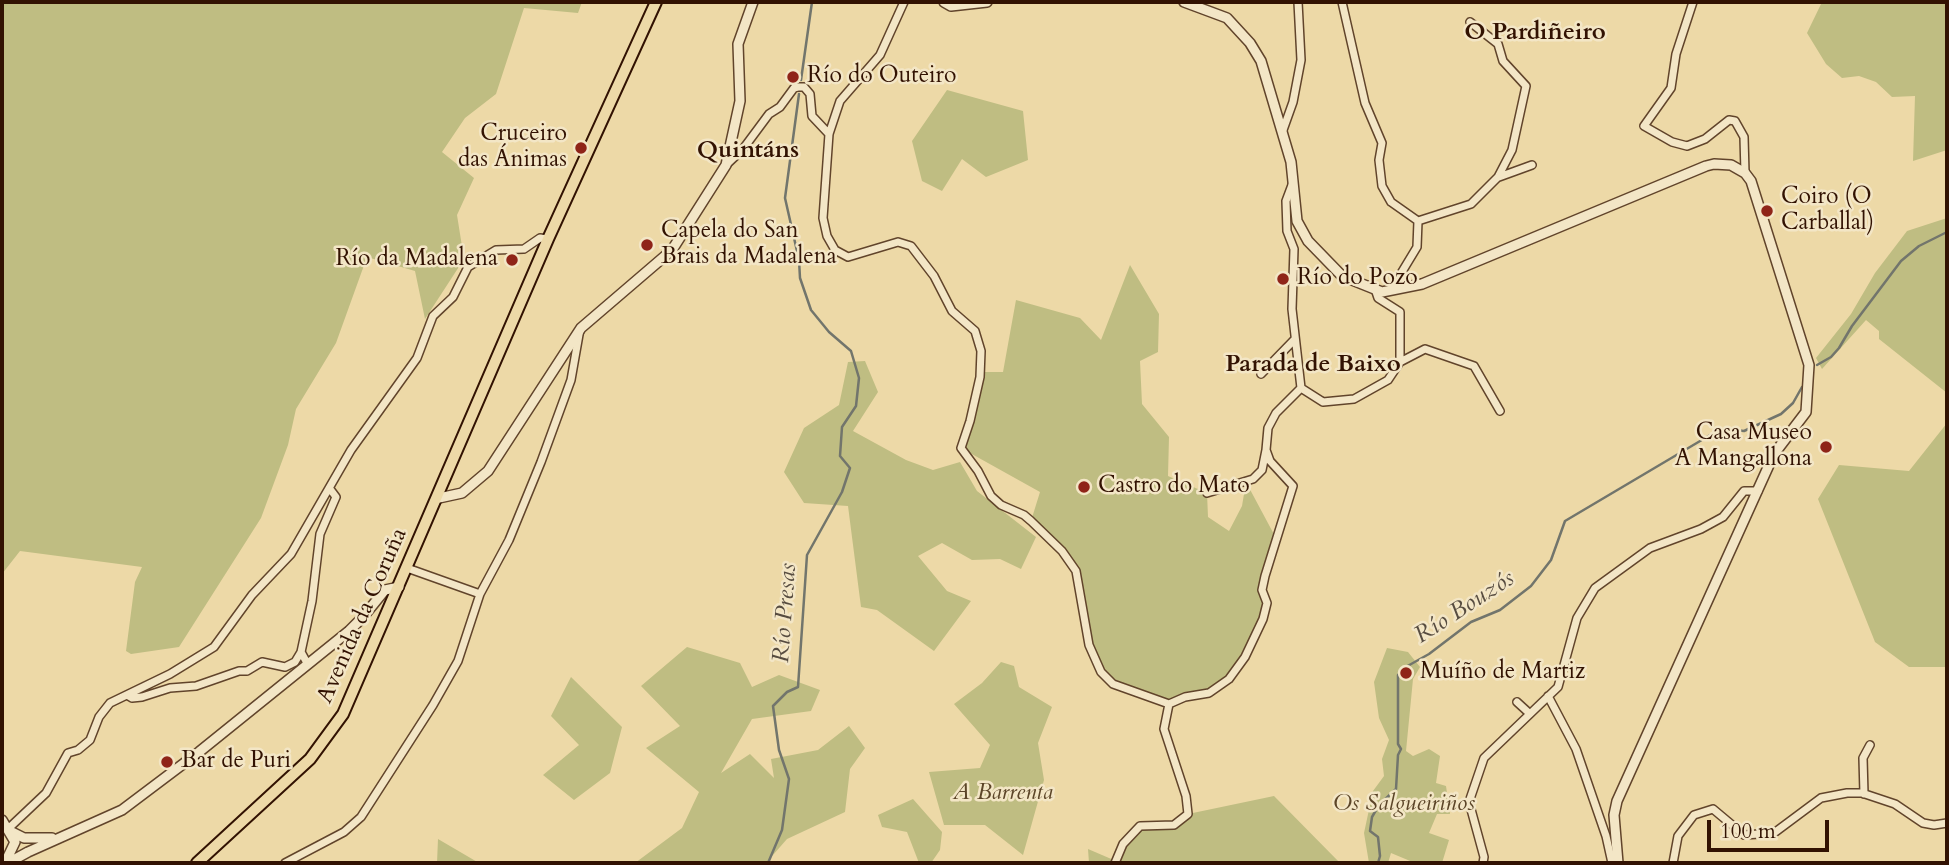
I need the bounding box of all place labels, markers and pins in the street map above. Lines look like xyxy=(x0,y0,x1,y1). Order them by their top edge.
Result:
place label: Río do Outeiro xyxy=(807,63,956,91)
marker: Río do Outeiro xyxy=(785,69,801,85)
place label: Cruceiro das Ánimas xyxy=(458,121,567,175)
marker: Cruceiro das Ánimas xyxy=(573,140,589,156)
place label: Coiro (O Carballal) xyxy=(1781,184,1874,238)
marker: Coiro (O Carballal) xyxy=(1759,203,1775,219)
place label: Capela do San Brais da Madalena xyxy=(661,218,837,272)
marker: Capela do San Brais da Madalena xyxy=(639,237,655,253)
place label: Río da Madalena xyxy=(336,246,498,274)
marker: Río da Madalena xyxy=(504,252,520,268)
place label: Río do Pozo xyxy=(1297,265,1418,293)
marker: Río do Pozo xyxy=(1275,271,1291,287)
place label: Casa Museo A Mangallona xyxy=(1675,420,1812,474)
marker: Casa Museo A Mangallona xyxy=(1818,439,1834,455)
place label: Castro do Mato xyxy=(1098,473,1250,501)
marker: Castro do Mato xyxy=(1076,479,1092,495)
place label: Muíño de Martiz xyxy=(1420,659,1585,687)
marker: Muíño de Martiz xyxy=(1398,665,1414,681)
place label: Bar de Puri xyxy=(181,748,291,776)
marker: Bar de Puri xyxy=(159,754,175,770)

